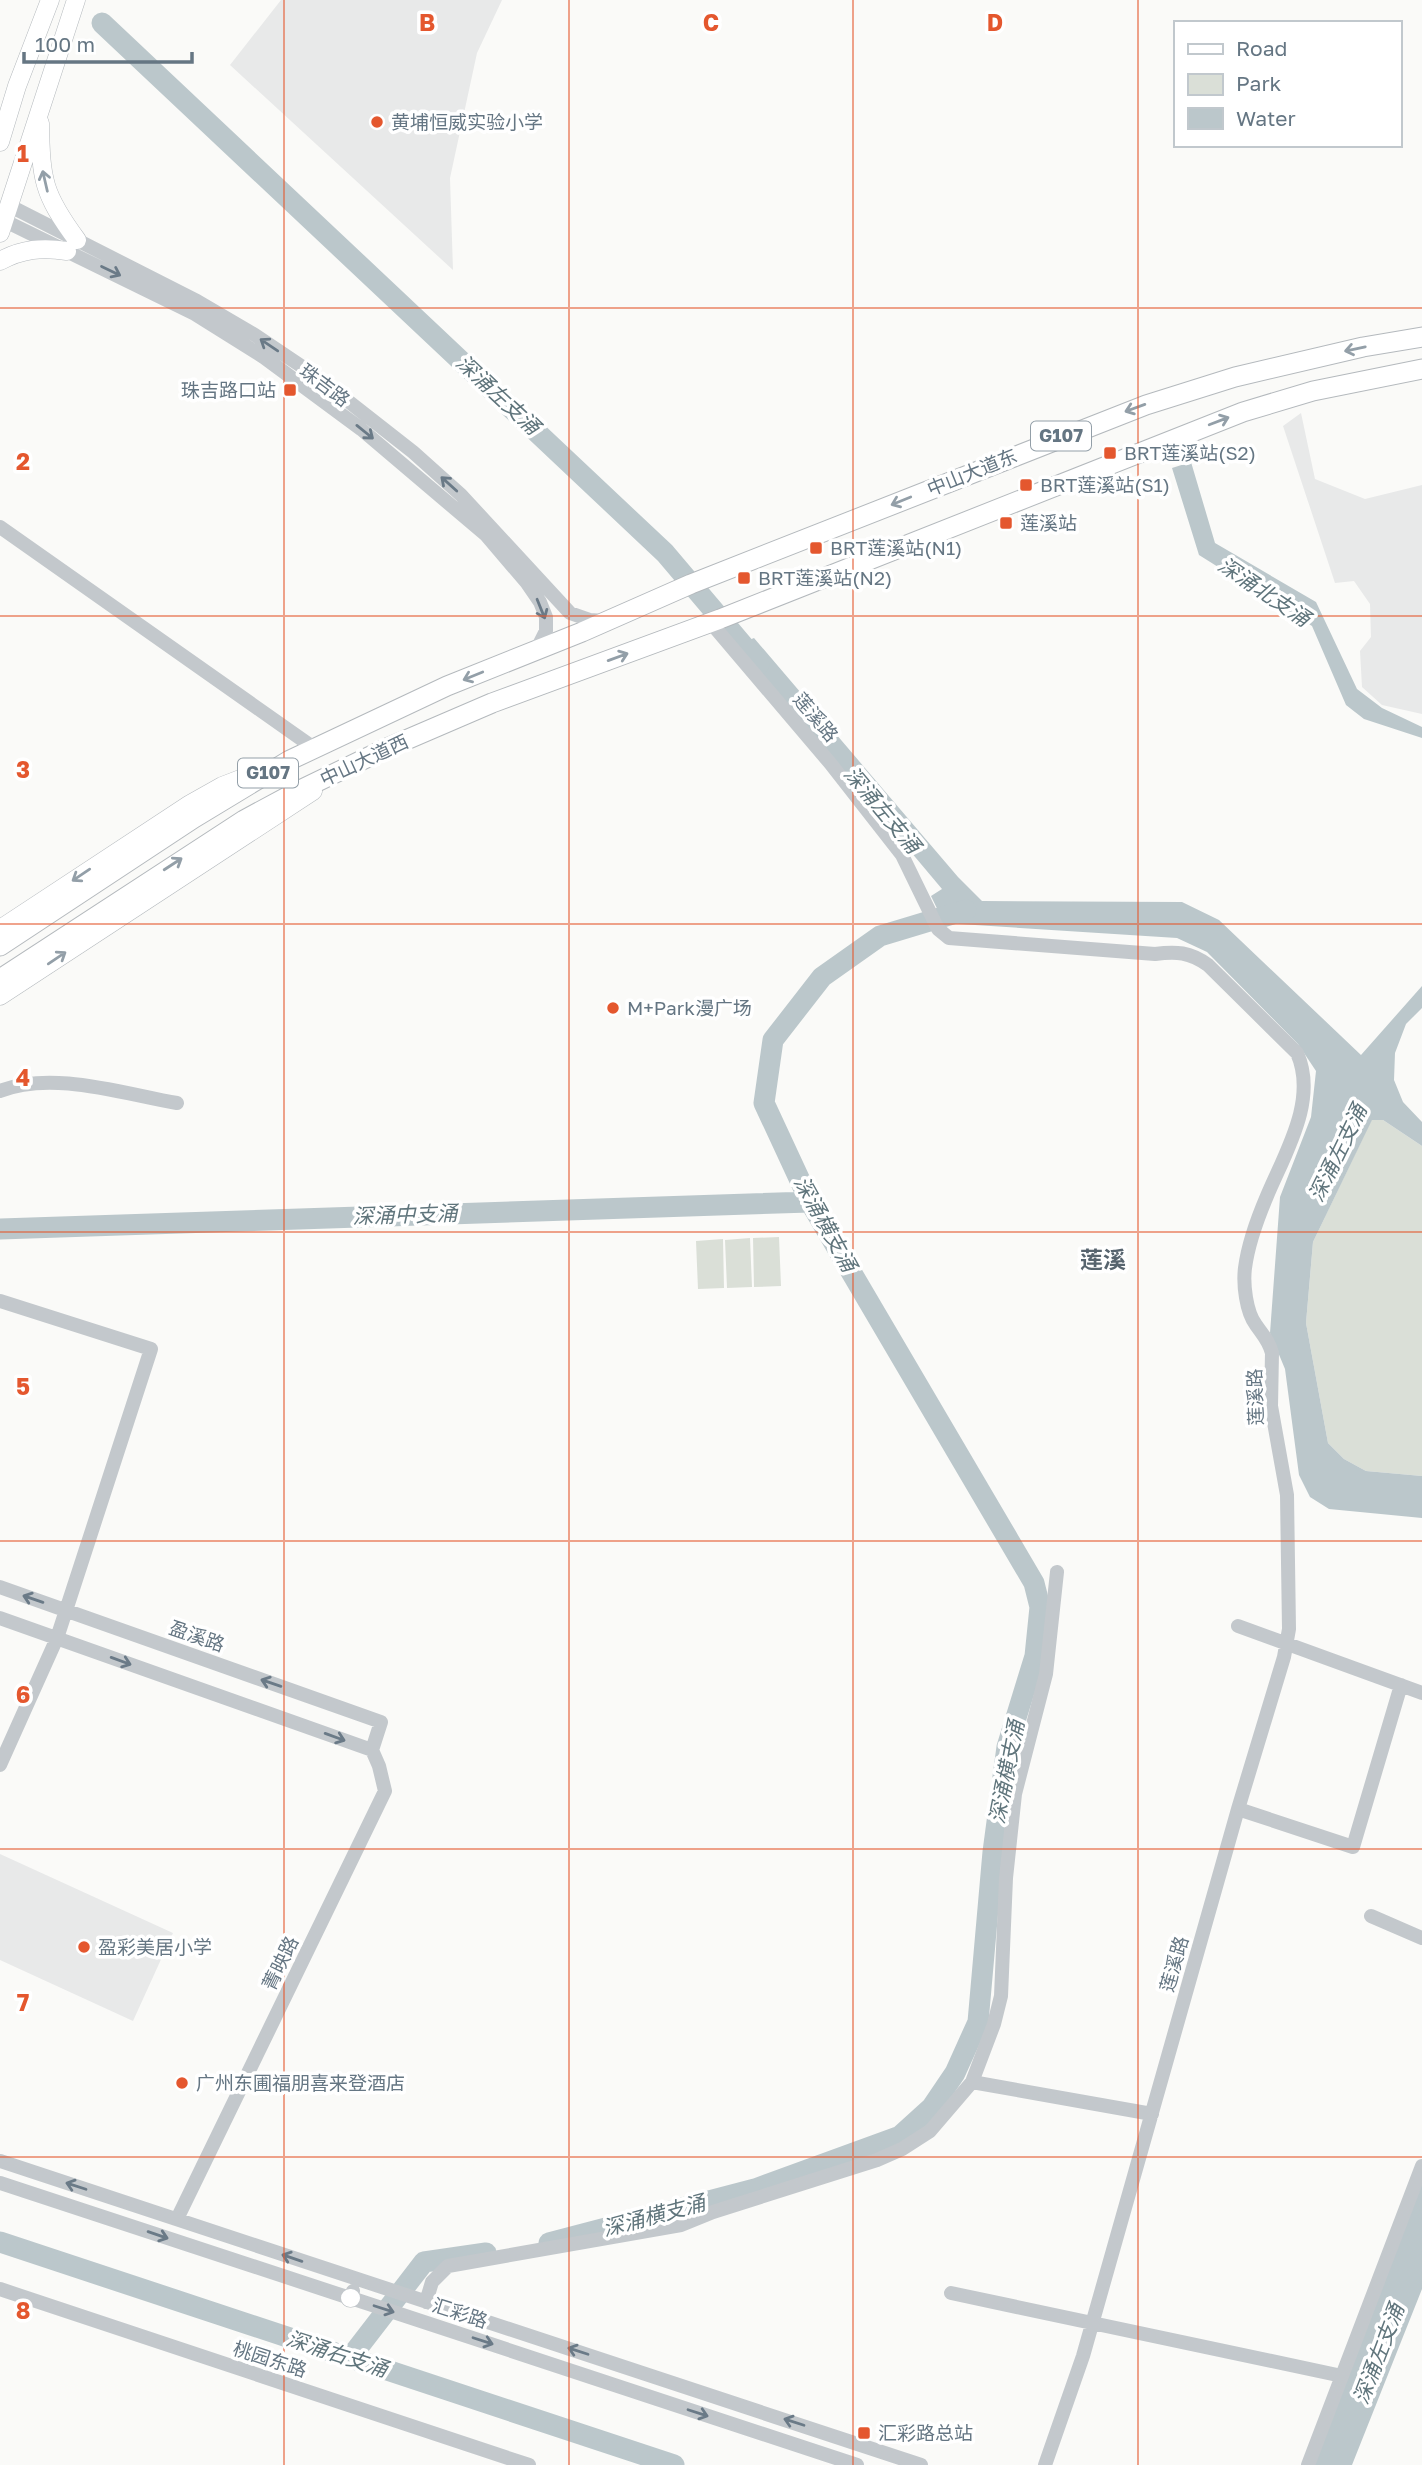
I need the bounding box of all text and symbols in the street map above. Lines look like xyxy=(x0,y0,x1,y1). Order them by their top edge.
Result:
text: B xyxy=(419,8,435,36)
text: C xyxy=(703,8,719,36)
text: D xyxy=(987,8,1003,36)
scale bar xyxy=(24,21,192,65)
legend xyxy=(1174,21,1401,147)
text: 100 m xyxy=(35,31,95,57)
text: Road xyxy=(1236,35,1287,61)
text: Park xyxy=(1236,70,1282,96)
text: Water xyxy=(1236,105,1296,131)
place label: 黄埔恒威实验小学 xyxy=(391,110,543,133)
marker: 黄埔恒威实验小学 xyxy=(369,114,385,130)
text: 1 xyxy=(17,139,29,167)
one-way arrow xyxy=(37,170,51,193)
one-way arrow xyxy=(100,265,121,279)
one-way arrow xyxy=(260,338,279,352)
one-way arrow xyxy=(1344,342,1367,356)
water label: 深涌左支涌 xyxy=(451,349,547,441)
street label: 珠吉路 xyxy=(296,358,355,411)
place label: 珠吉路口站 xyxy=(181,378,276,401)
marker: 珠吉路口站 xyxy=(282,382,298,398)
one-way arrow xyxy=(1125,403,1147,416)
one-way arrow xyxy=(1208,414,1230,427)
road number: G107 xyxy=(1031,422,1091,450)
one-way arrow xyxy=(355,424,373,440)
place label: BRT莲溪站(S2) xyxy=(1124,441,1256,464)
street label: 中山大道东 xyxy=(923,443,1020,500)
marker: BRT莲溪站(S2) xyxy=(1102,445,1118,461)
text: 2 xyxy=(16,447,30,475)
place label: BRT莲溪站(S1) xyxy=(1040,473,1170,496)
one-way arrow xyxy=(440,476,458,492)
marker: BRT莲溪站(S1) xyxy=(1018,477,1034,493)
one-way arrow xyxy=(891,495,912,508)
place label: 莲溪站 xyxy=(1020,511,1077,534)
marker: 莲溪站 xyxy=(998,515,1014,531)
place label: BRT莲溪站(N1) xyxy=(830,536,962,559)
marker: BRT莲溪站(N1) xyxy=(808,540,824,556)
water label: 深涌北支涌 xyxy=(1214,551,1317,632)
place label: BRT莲溪站(N2) xyxy=(758,566,892,589)
marker: BRT莲溪站(N2) xyxy=(736,570,752,586)
one-way arrow xyxy=(536,597,549,619)
one-way arrow xyxy=(606,650,628,662)
one-way arrow xyxy=(462,670,484,683)
street label: 莲溪路 xyxy=(789,687,844,746)
street label: 中山大道西 xyxy=(316,729,412,790)
text: 3 xyxy=(16,755,30,783)
road number: G107 xyxy=(238,758,298,788)
water label: 深涌左支涌 xyxy=(839,761,928,859)
one-way arrow xyxy=(163,857,183,871)
one-way arrow xyxy=(72,867,91,882)
one-way arrow xyxy=(47,951,66,966)
place label: M+Park漫广场 xyxy=(627,996,752,1019)
marker: M+Park漫广场 xyxy=(605,1000,621,1016)
text: 4 xyxy=(16,1063,30,1091)
water label: 深涌左支涌 xyxy=(1302,1098,1373,1205)
water label: 深涌横支涌 xyxy=(789,1171,864,1277)
water label: 深涌中支涌 xyxy=(352,1199,460,1229)
district label: 莲溪 xyxy=(1080,1245,1126,1273)
street label: 莲溪路 xyxy=(1242,1368,1267,1426)
text: 5 xyxy=(16,1372,30,1400)
one-way arrow xyxy=(23,1592,45,1604)
street label: 盈溪路 xyxy=(166,1615,228,1656)
one-way arrow xyxy=(109,1656,131,1668)
one-way arrow xyxy=(260,1675,282,1688)
text: 6 xyxy=(16,1680,30,1708)
water label: 深涌横支涌 xyxy=(983,1716,1029,1826)
one-way arrow xyxy=(324,1732,346,1744)
street label: 菁映路 xyxy=(257,1932,302,1993)
street label: 莲溪路 xyxy=(1155,1933,1192,1994)
place label: 盈彩美居小学 xyxy=(98,1935,212,1958)
marker: 盈彩美居小学 xyxy=(76,1939,92,1955)
text: 7 xyxy=(17,1988,29,2016)
place label: 广州东圃福朋喜来登酒店 xyxy=(196,2071,405,2094)
marker: 广州东圃福朋喜来登酒店 xyxy=(174,2075,190,2091)
one-way arrow xyxy=(66,2178,88,2191)
water label: 深涌横支涌 xyxy=(600,2188,710,2241)
one-way arrow xyxy=(147,2229,169,2242)
one-way arrow xyxy=(282,2251,304,2263)
street label: 汇彩路 xyxy=(429,2293,491,2332)
text: 8 xyxy=(16,2296,30,2324)
water label: 深涌左支涌 xyxy=(1347,2298,1410,2407)
one-way arrow xyxy=(373,2304,395,2316)
water label: 深涌右支涌 xyxy=(283,2324,393,2382)
street label: 桃园东路 xyxy=(230,2336,310,2381)
one-way arrow xyxy=(471,2336,493,2349)
one-way arrow xyxy=(567,2344,589,2357)
one-way arrow xyxy=(687,2408,709,2420)
one-way arrow xyxy=(783,2415,805,2428)
place label: 汇彩路总站 xyxy=(878,2421,973,2444)
marker: 汇彩路总站 xyxy=(856,2425,872,2441)

